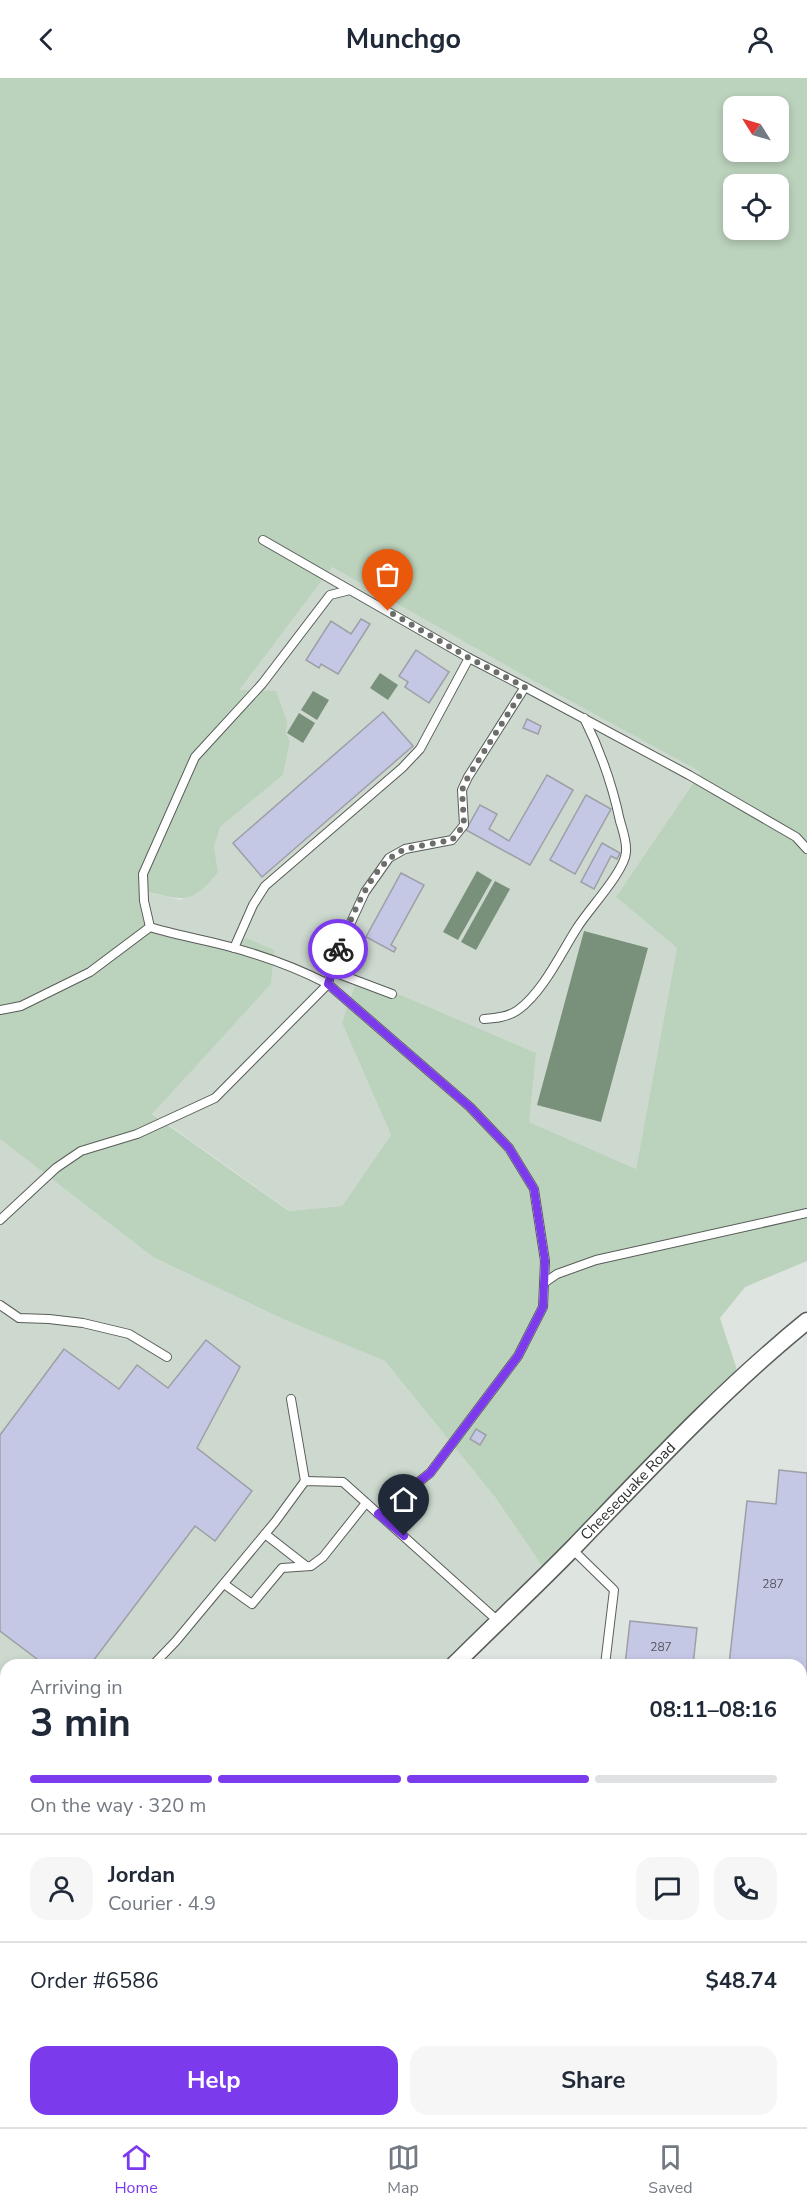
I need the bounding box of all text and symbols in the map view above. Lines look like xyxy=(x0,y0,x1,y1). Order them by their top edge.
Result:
text: Munchgo xyxy=(346,21,461,58)
icon: back xyxy=(30,23,63,56)
icon: person xyxy=(744,23,777,56)
north arrow xyxy=(723,96,789,162)
map controls xyxy=(723,96,789,240)
button: locate xyxy=(723,174,789,240)
pin xyxy=(362,549,413,611)
icon: bag xyxy=(371,558,404,591)
courier xyxy=(308,919,368,979)
icon: bike xyxy=(322,933,355,966)
street label: Cheesequake Road xyxy=(576,1438,680,1544)
pin xyxy=(378,1474,429,1536)
icon: home xyxy=(387,1483,420,1516)
house number: 287 xyxy=(762,1576,784,1592)
house number: 287 xyxy=(650,1639,672,1655)
text: Arriving in xyxy=(30,1674,123,1701)
text: 08:11–08:16 xyxy=(649,1695,777,1725)
text: 3 min xyxy=(30,1697,131,1750)
text: On the way · 320 m xyxy=(30,1792,206,1819)
button: person xyxy=(30,1857,93,1920)
button: chat xyxy=(636,1857,699,1920)
button: phone xyxy=(714,1857,777,1920)
text: Jordan xyxy=(108,1860,175,1890)
text: Courier · 4.9 xyxy=(108,1890,216,1917)
text: Order #6586 xyxy=(30,1966,159,1996)
text: $48.74 xyxy=(706,1966,777,1996)
button: Help xyxy=(30,2046,398,2115)
button: Share xyxy=(410,2046,777,2115)
tab: Home xyxy=(114,2141,158,2199)
tab: Map xyxy=(387,2141,420,2199)
tab: Saved xyxy=(648,2141,693,2199)

